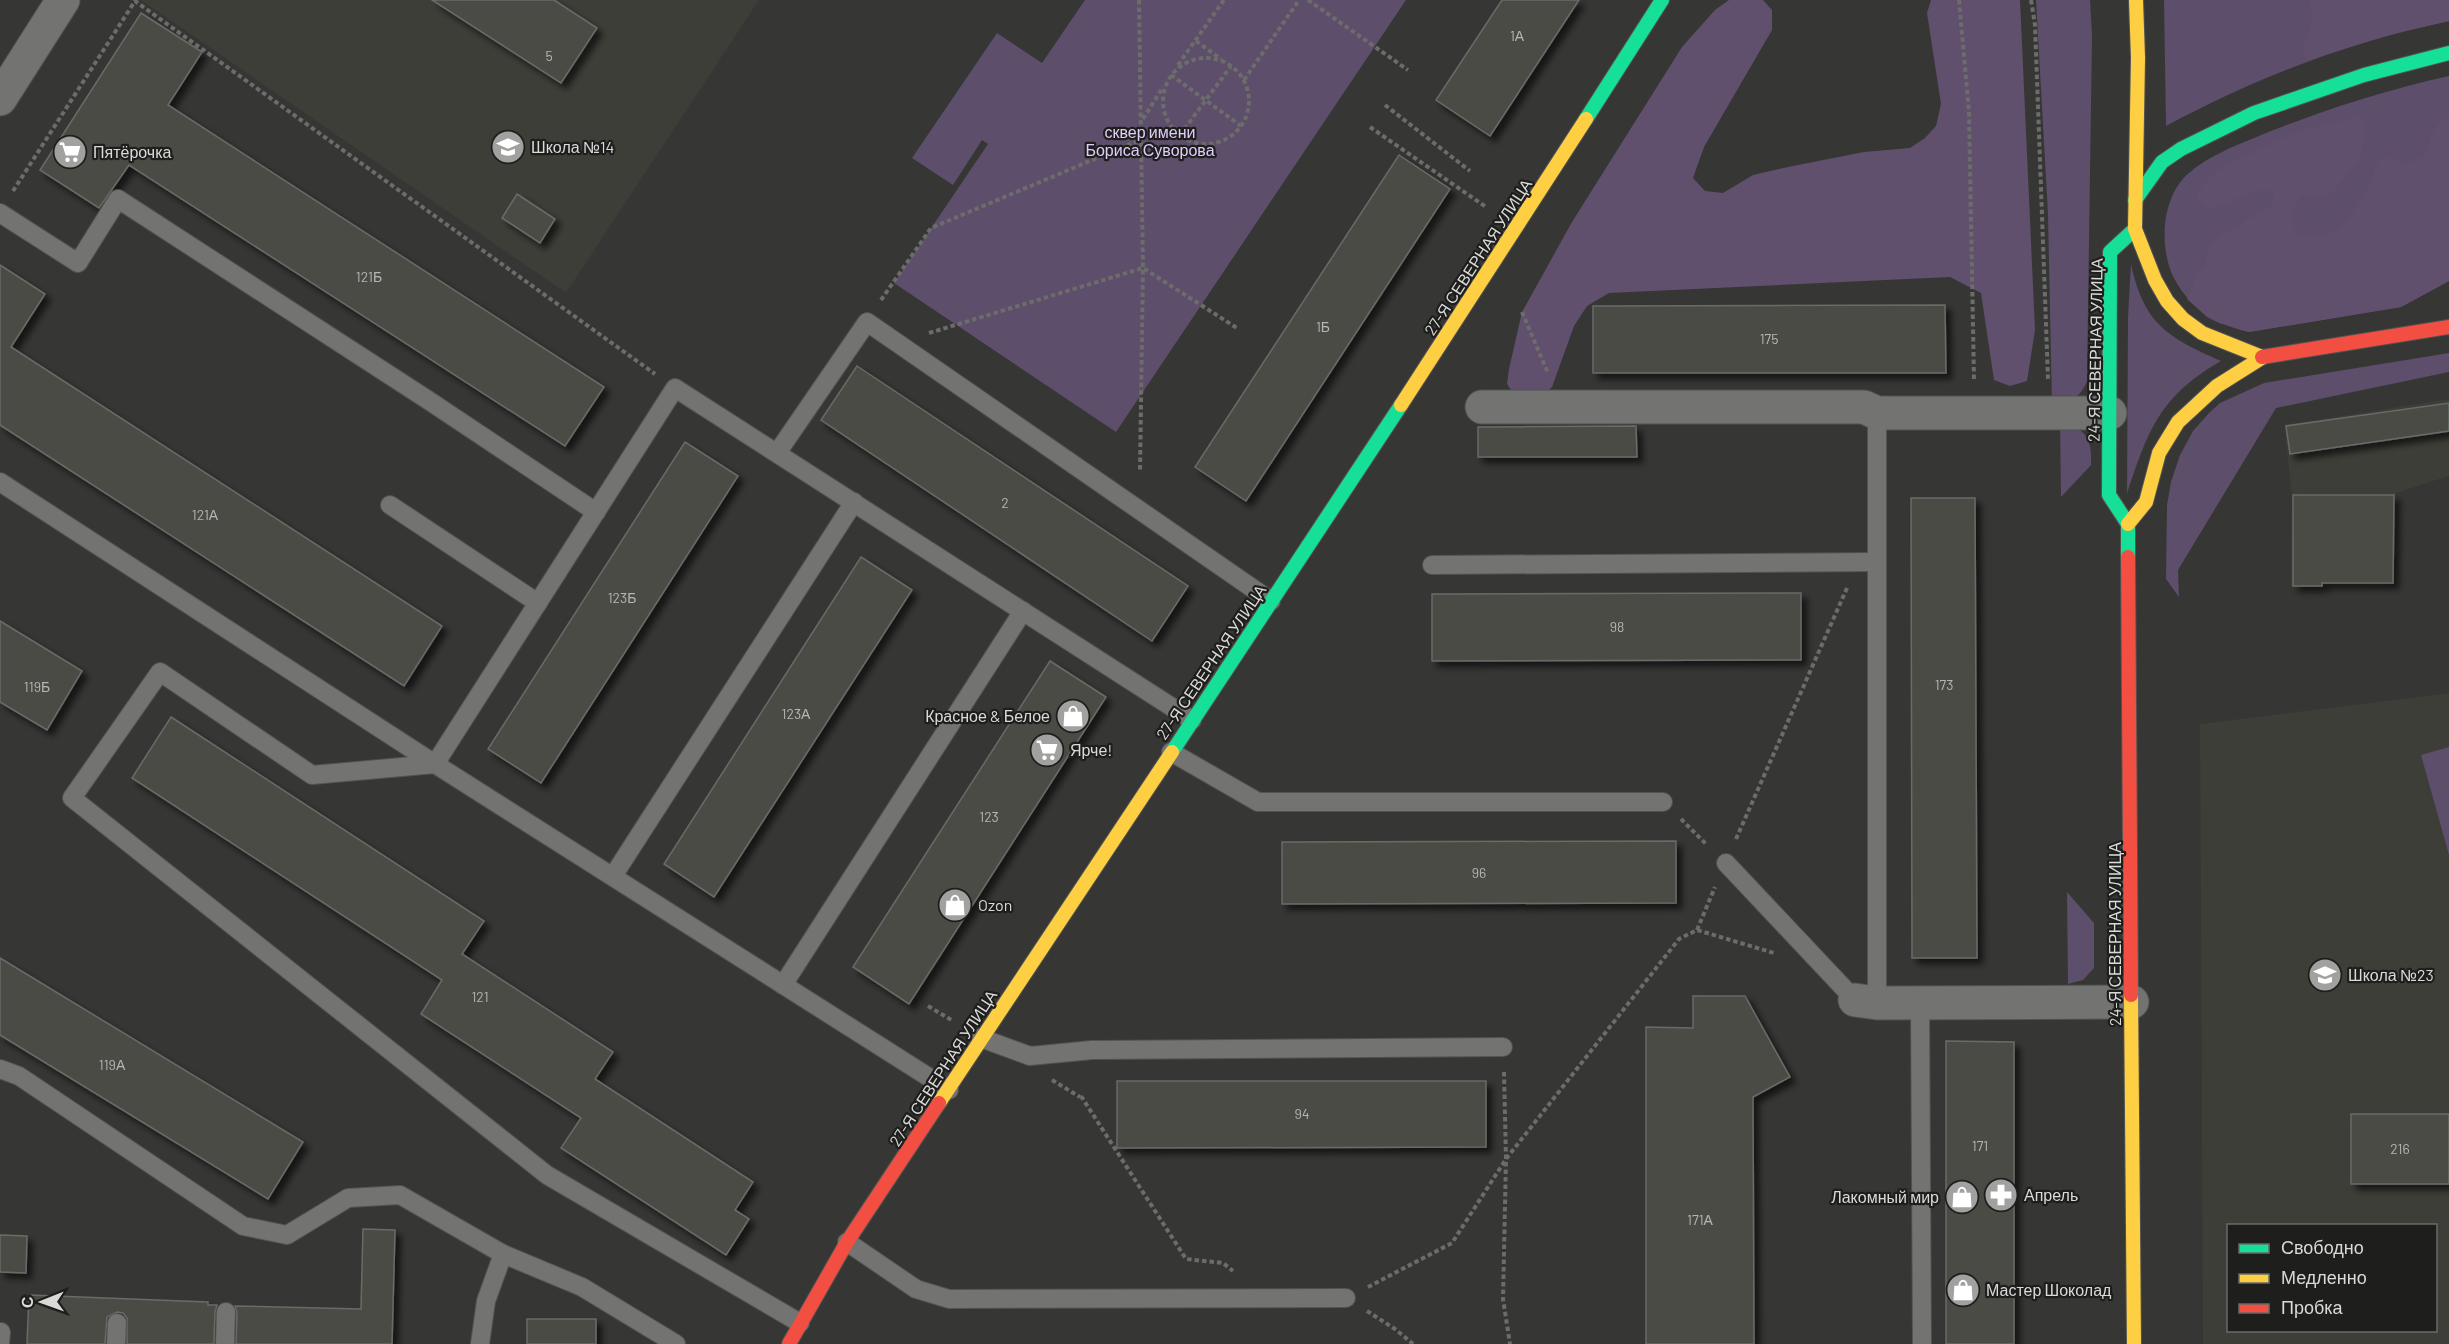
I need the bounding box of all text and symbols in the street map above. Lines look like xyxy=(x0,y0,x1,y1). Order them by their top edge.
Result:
house number: 1А xyxy=(1510,27,1525,44)
house number: 5 xyxy=(545,47,553,64)
park label: сквер имени Бориса Суворова xyxy=(1085,122,1215,159)
school or university icon: Школа №14 xyxy=(490,129,526,165)
supermarket icon: Пятёрочка xyxy=(52,134,88,170)
place label: Школа №14 xyxy=(531,137,614,156)
place label: Пятёрочка xyxy=(93,142,172,161)
street label: 27-Я СЕВЕРНАЯ УЛИЦА xyxy=(1420,175,1535,338)
street label: 24-Я СЕВЕРНАЯ УЛИЦА xyxy=(2083,258,2106,442)
house number: 121Б xyxy=(356,268,382,285)
house number: 1Б xyxy=(1316,318,1330,335)
house number: 175 xyxy=(1760,330,1778,347)
house number: 2 xyxy=(1001,494,1009,511)
house number: 121А xyxy=(192,506,219,523)
street label: 27-Я СЕВЕРНАЯ УЛИЦА xyxy=(1152,580,1270,743)
house number: 123Б xyxy=(608,589,636,606)
house number: 98 xyxy=(1610,618,1624,635)
house number: 173 xyxy=(1935,676,1953,693)
house number: 119Б xyxy=(24,678,50,695)
shop icon: Красное & Белое xyxy=(1055,698,1091,734)
house number: 123А xyxy=(782,705,811,722)
place label: Красное & Белое xyxy=(925,706,1050,725)
supermarket icon: Ярче! xyxy=(1029,732,1065,768)
place label: Ярче! xyxy=(1070,740,1112,759)
house number: 123 xyxy=(979,808,999,825)
street label: 24-Я СЕВЕРНАЯ УЛИЦА xyxy=(2105,842,2124,1026)
house number: 96 xyxy=(1472,864,1486,881)
shop icon: Ozon xyxy=(937,887,973,923)
place label: Ozon xyxy=(978,895,1012,914)
school or university icon: Школа №23 xyxy=(2307,957,2343,993)
place label: Школа №23 xyxy=(2348,965,2434,984)
street label: 27-Я СЕВЕРНАЯ УЛИЦА xyxy=(885,986,1000,1149)
house number: 121 xyxy=(471,988,489,1005)
house number: 119А xyxy=(99,1056,126,1073)
house number: 94 xyxy=(1294,1105,1310,1122)
house number: 171 xyxy=(1972,1137,1988,1154)
house number: 216 xyxy=(2390,1140,2410,1157)
pharmacy icon: Апрель xyxy=(1983,1177,2019,1213)
shop icon: Лакомный мир xyxy=(1944,1179,1980,1215)
place label: Апрель xyxy=(2024,1185,2078,1204)
place label: Лакомный мир xyxy=(1831,1187,1939,1206)
house number: 171А xyxy=(1687,1211,1714,1228)
legend xyxy=(2227,1224,2437,1332)
text: Свободно xyxy=(2281,1236,2364,1258)
text: Медленно xyxy=(2281,1266,2367,1288)
north arrow xyxy=(12,1272,72,1332)
shop icon: Мастер Шоколад xyxy=(1945,1272,1981,1308)
place label: Мастер Шоколад xyxy=(1986,1280,2112,1299)
text: С xyxy=(17,1296,36,1308)
text: Пробка xyxy=(2281,1296,2344,1318)

